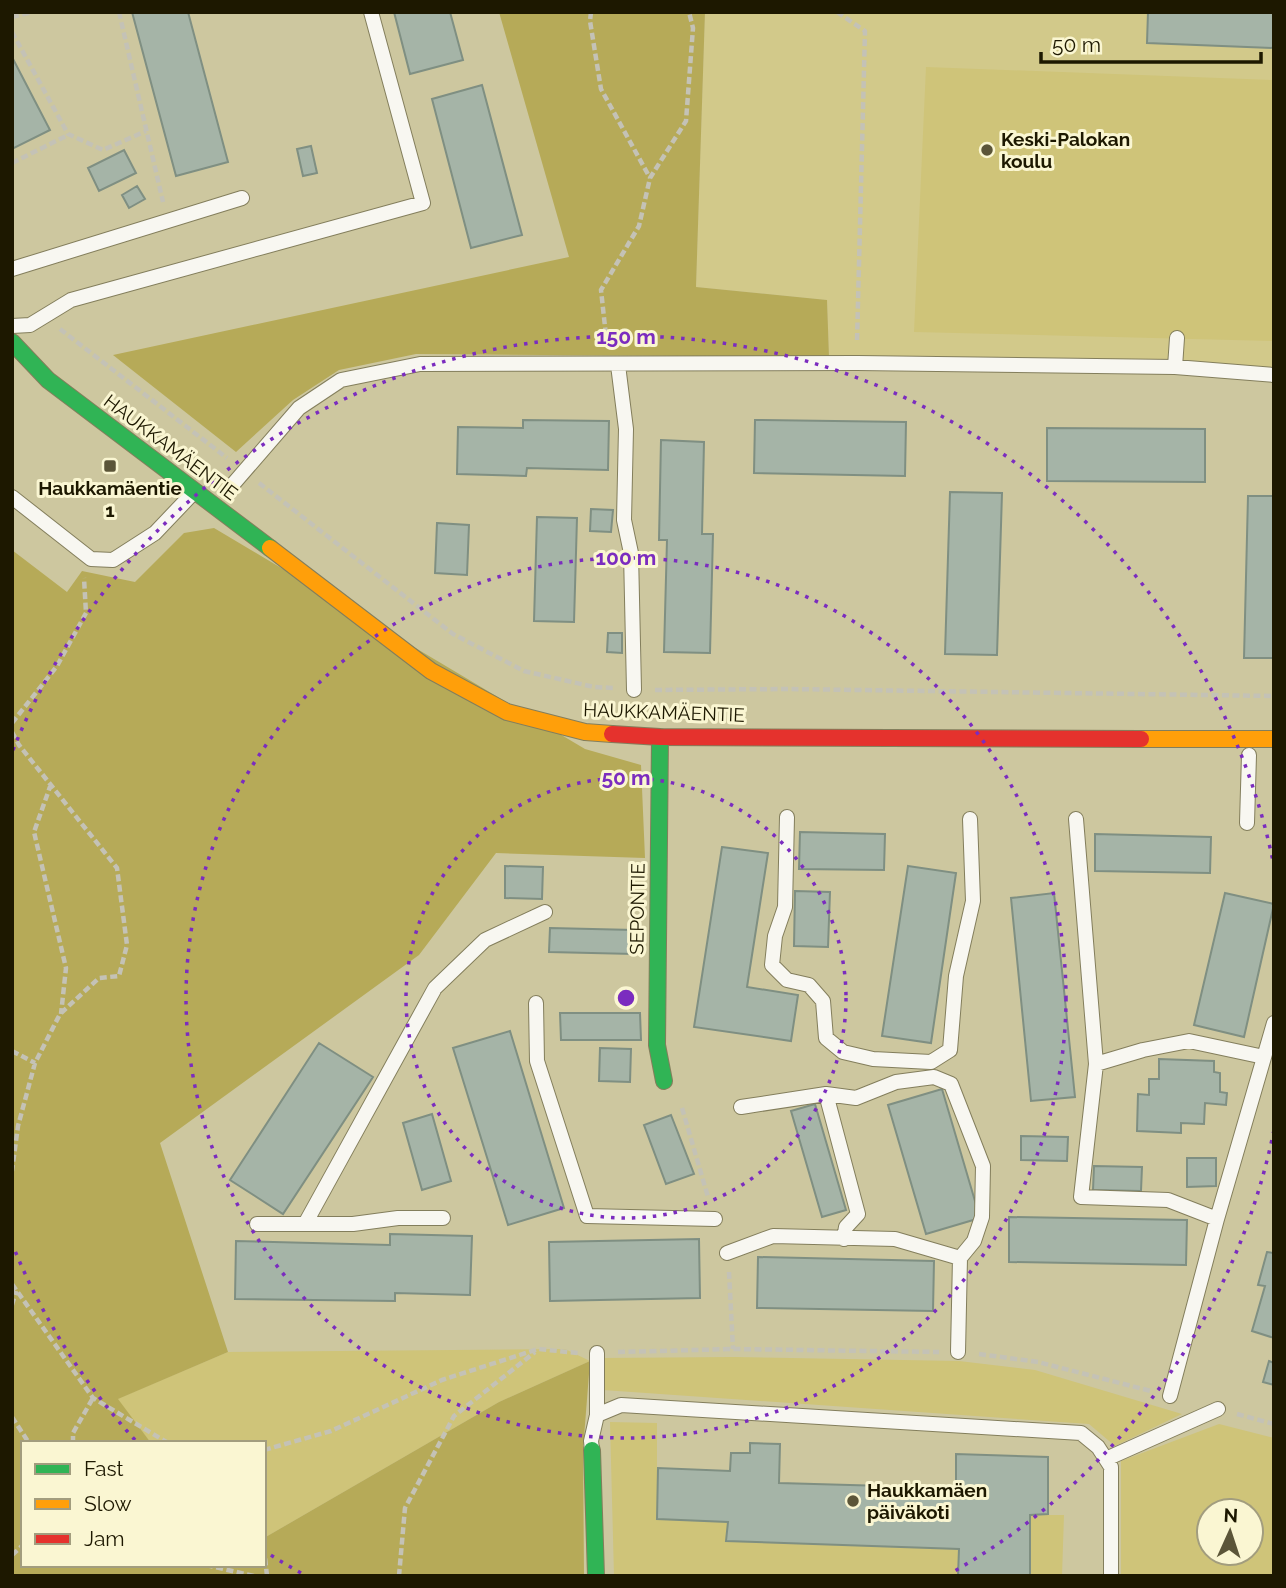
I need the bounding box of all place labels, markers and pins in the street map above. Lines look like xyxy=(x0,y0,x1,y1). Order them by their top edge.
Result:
place label: Keski-Palokan koulu xyxy=(1001,128,1130,172)
marker: Keski-Palokan koulu xyxy=(979,142,995,158)
marker: Haukkamäentie 1 xyxy=(102,458,118,474)
place label: Haukkamäentie 1 xyxy=(38,477,182,521)
centre of rings xyxy=(614,986,638,1010)
place label: Haukkamäen päiväkoti xyxy=(867,1479,987,1523)
marker: Haukkamäen päiväkoti xyxy=(845,1493,861,1509)

